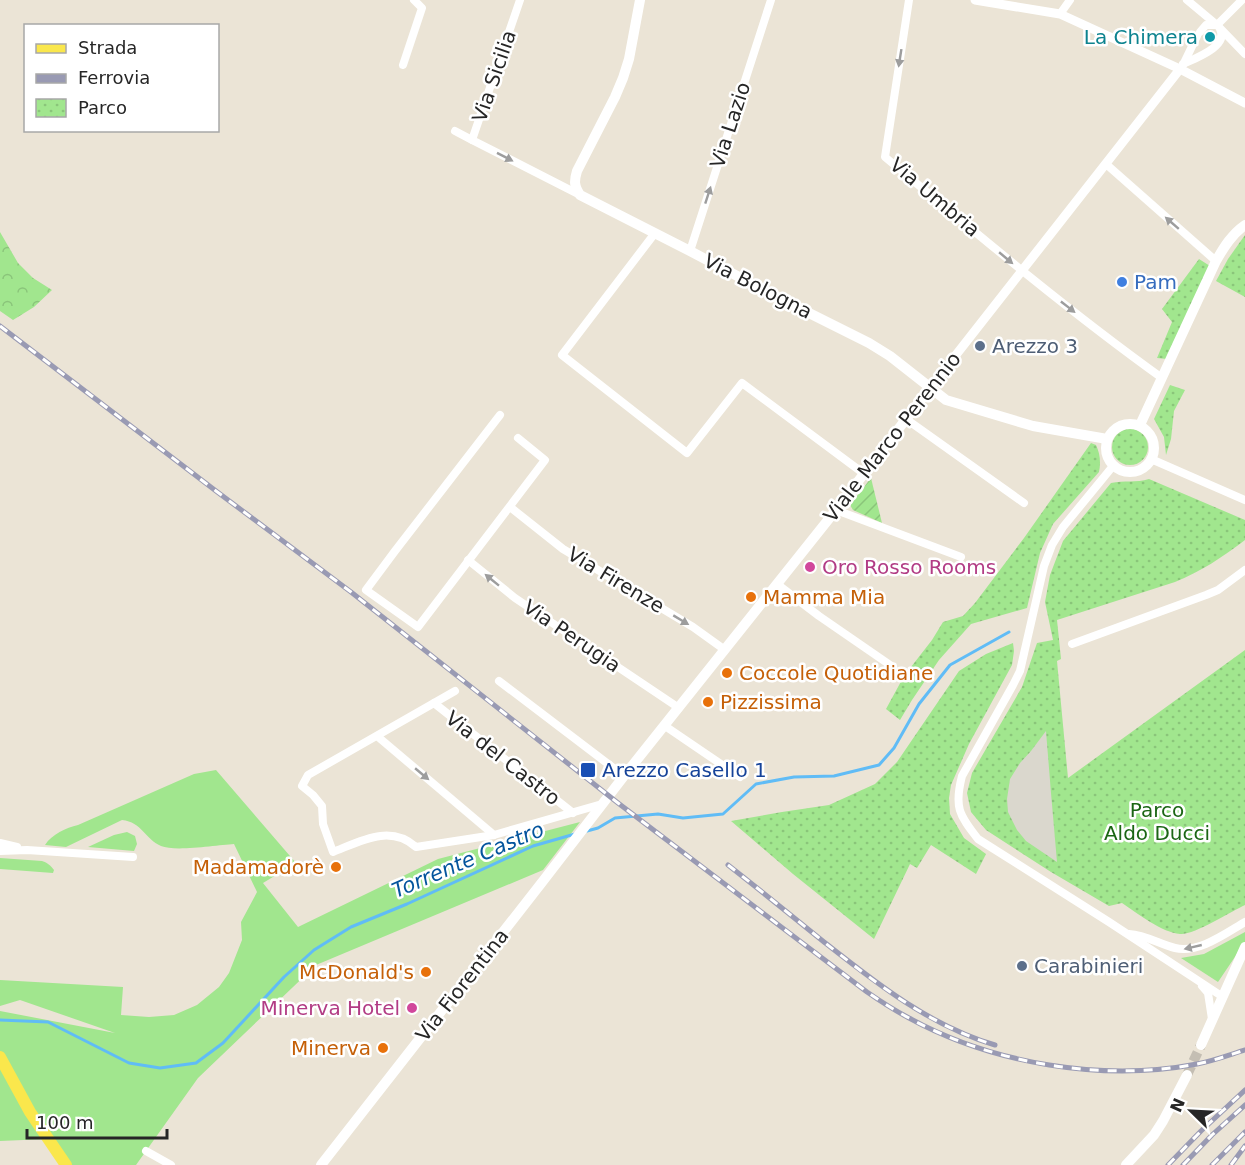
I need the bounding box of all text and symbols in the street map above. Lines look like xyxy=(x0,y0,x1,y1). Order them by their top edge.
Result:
legend xyxy=(24,24,219,132)
place label: La Chimera xyxy=(1084,25,1198,49)
street label: Via Sicilia xyxy=(467,27,521,125)
marker: La Chimera xyxy=(1203,30,1217,44)
text: Strada xyxy=(78,37,137,58)
one-way arrow xyxy=(896,48,905,67)
text: Ferrovia xyxy=(78,67,150,88)
street label: Via Lazio xyxy=(705,79,755,171)
text: Parco xyxy=(78,97,127,118)
one-way arrow xyxy=(496,151,514,161)
street label: Via Umbria xyxy=(885,152,985,242)
one-way arrow xyxy=(703,186,713,204)
one-way arrow xyxy=(1165,217,1180,230)
street label: Via Bologna xyxy=(700,248,816,324)
one-way arrow xyxy=(999,251,1014,263)
place label: Pam xyxy=(1134,270,1177,294)
marker: Pam xyxy=(1115,275,1129,289)
one-way arrow xyxy=(1060,300,1076,313)
place label: Arezzo 3 xyxy=(992,334,1078,358)
marker: Arezzo 3 xyxy=(973,339,987,353)
street label: Viale Marco Perennio xyxy=(818,347,966,527)
street label: Via Firenze xyxy=(563,542,669,618)
place label: Oro Rosso Rooms xyxy=(822,555,996,579)
marker: Oro Rosso Rooms xyxy=(803,560,817,574)
one-way arrow xyxy=(485,574,500,587)
place label: Mamma Mia xyxy=(763,585,885,609)
marker: Mamma Mia xyxy=(744,590,758,604)
street label: Via Perugia xyxy=(519,595,625,677)
one-way arrow xyxy=(673,615,689,626)
place label: Coccole Quotidiane xyxy=(739,661,933,685)
marker: Coccole Quotidiane xyxy=(720,666,734,680)
place label: Pizzissima xyxy=(720,690,822,714)
marker: Pizzissima xyxy=(701,695,715,709)
street label: Via del Castro xyxy=(441,706,565,810)
place label: Arezzo Casello 1 xyxy=(602,758,767,782)
marker: Arezzo Casello 1 xyxy=(579,761,597,779)
one-way arrow xyxy=(414,767,430,780)
park label: Parco Aldo Ducci xyxy=(1104,798,1210,845)
water label: Torrente Castro xyxy=(388,817,548,903)
place label: Madamadorè xyxy=(193,855,324,879)
marker: Madamadorè xyxy=(329,860,343,874)
street label: Via Fiorentina xyxy=(411,924,513,1046)
one-way arrow xyxy=(1183,943,1202,952)
place label: Carabinieri xyxy=(1034,954,1143,978)
marker: Carabinieri xyxy=(1015,959,1029,973)
place label: McDonald's xyxy=(299,960,414,984)
marker: McDonald's xyxy=(419,965,433,979)
place label: Minerva Hotel xyxy=(261,996,400,1020)
marker: Minerva Hotel xyxy=(405,1001,419,1015)
place label: Minerva xyxy=(291,1036,371,1060)
marker: Minerva xyxy=(376,1041,390,1055)
north arrow xyxy=(1161,1081,1221,1141)
text: N xyxy=(1166,1095,1189,1115)
scale bar xyxy=(27,1102,166,1140)
text: 100 m xyxy=(36,1112,94,1133)

